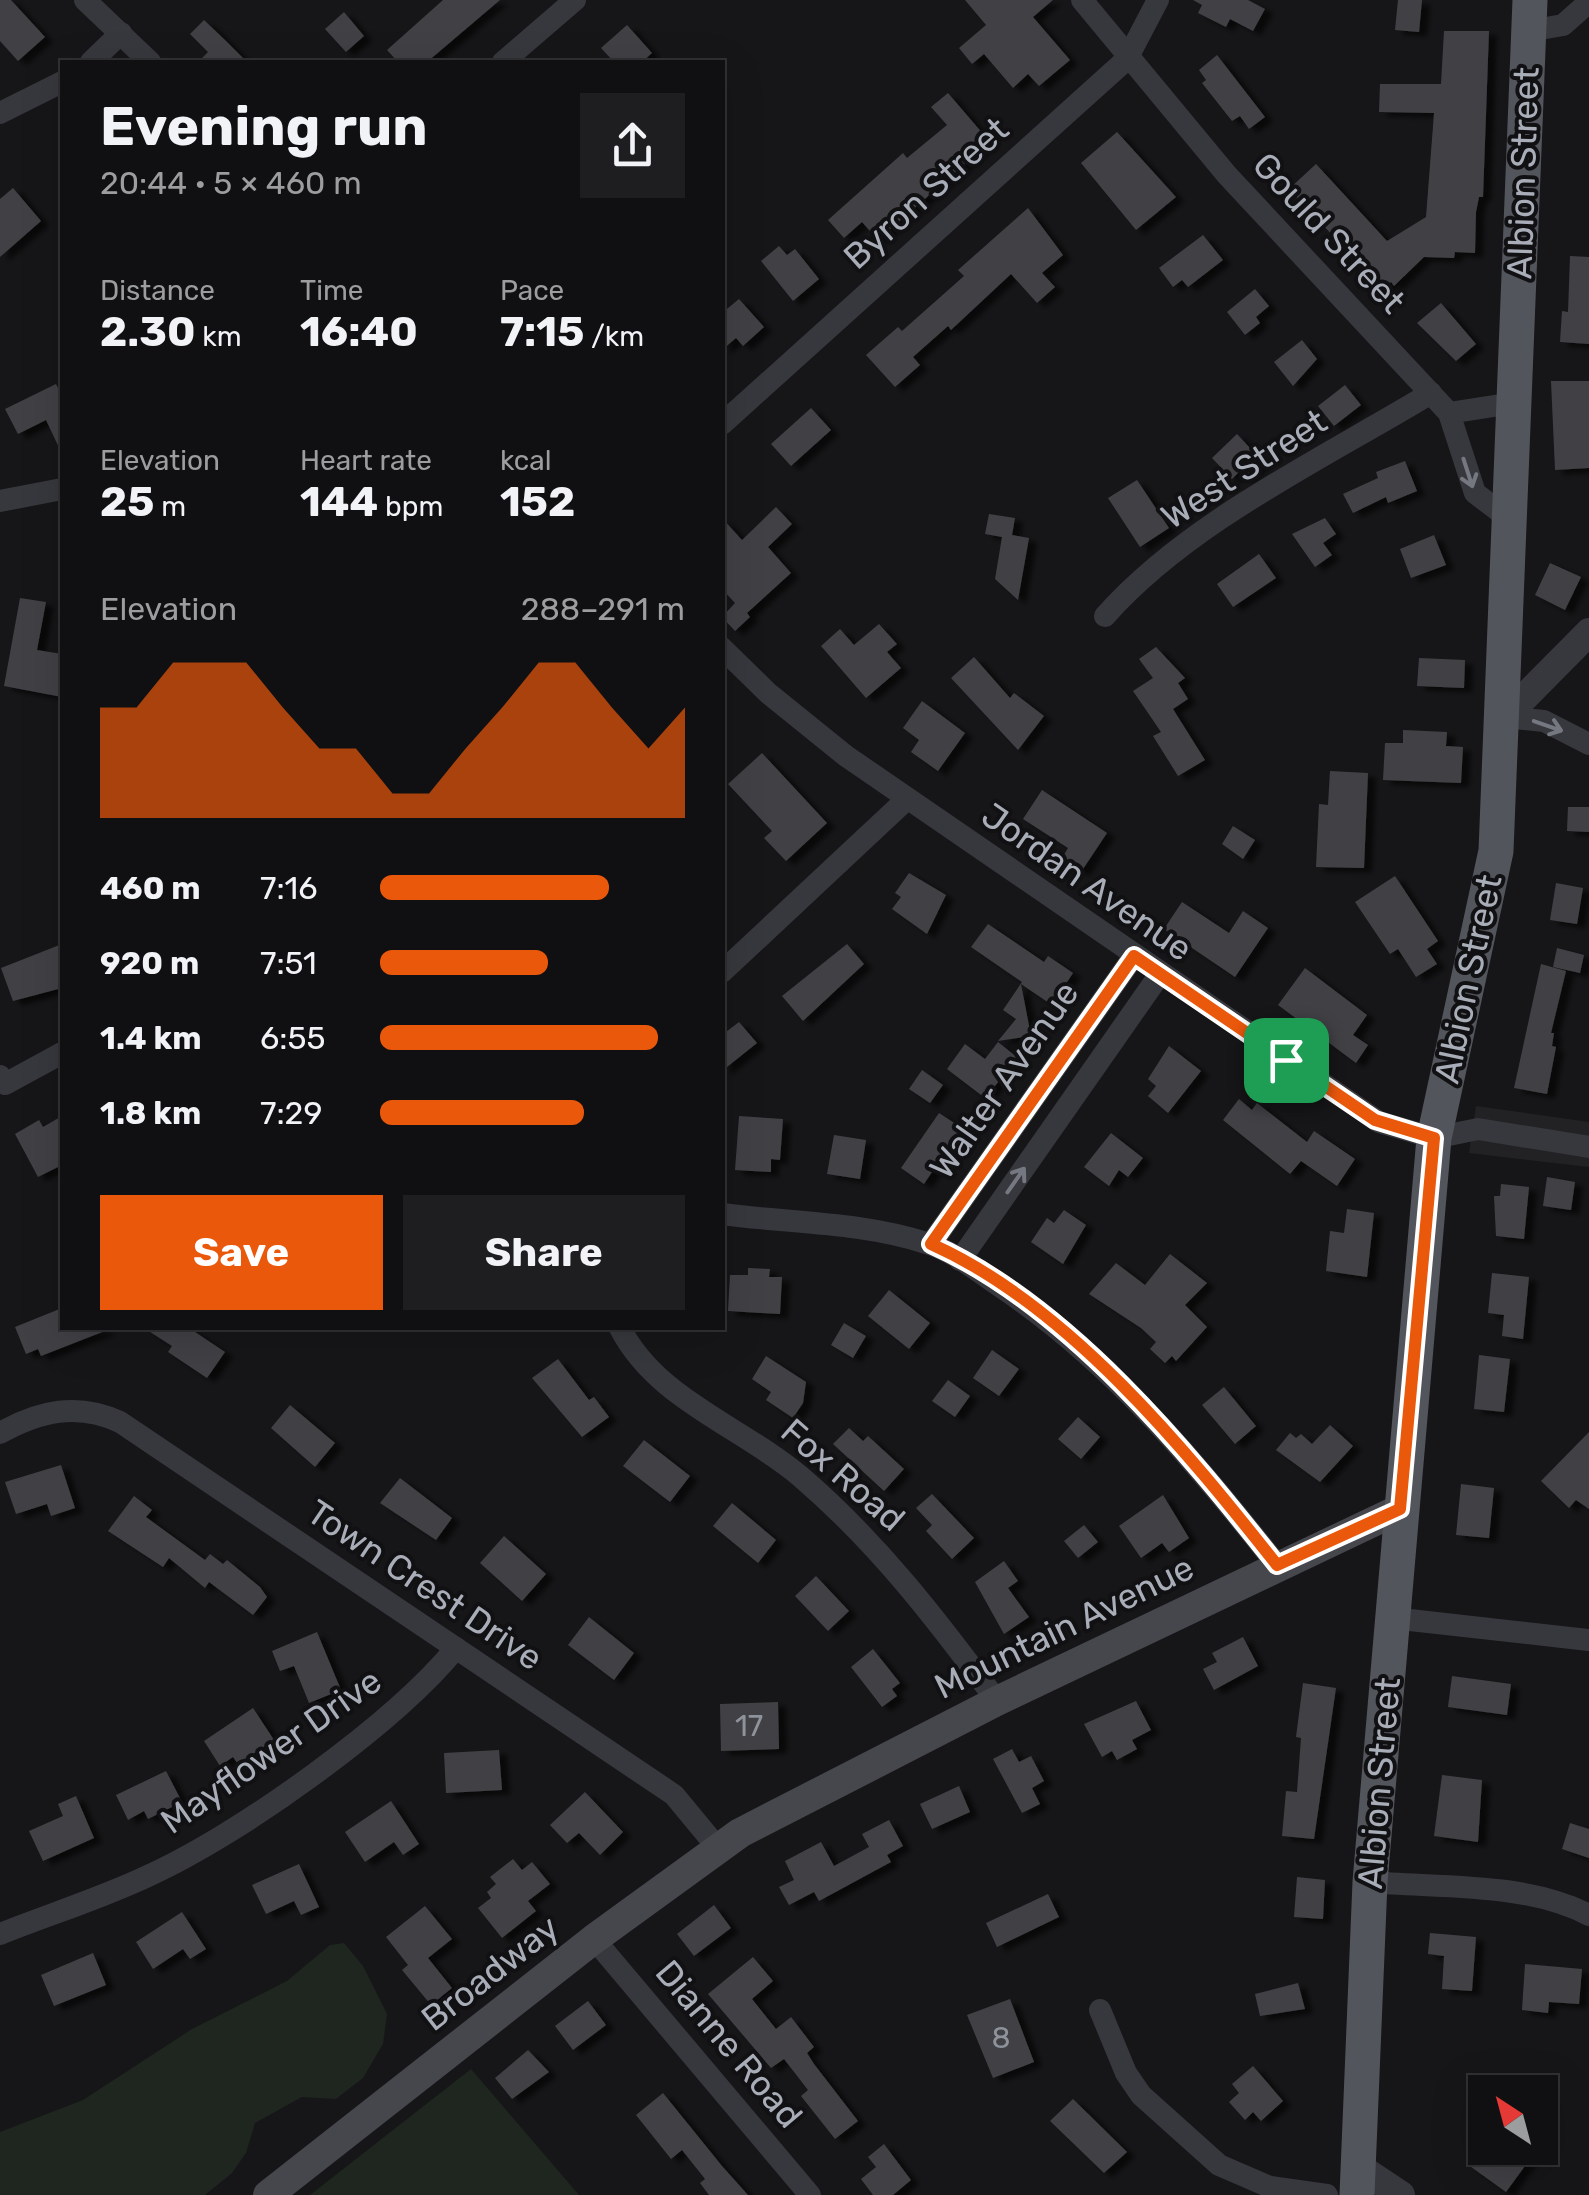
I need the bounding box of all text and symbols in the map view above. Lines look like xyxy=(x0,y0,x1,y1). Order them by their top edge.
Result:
street label: Albion Street xyxy=(1498,66,1548,280)
button: share xyxy=(580,93,685,198)
text: Evening run xyxy=(100,94,428,159)
street label: Byron Street xyxy=(835,108,1017,278)
street label: Gould Street xyxy=(1244,144,1414,322)
text: 20:44 · 5 × 460 m xyxy=(100,164,362,202)
text: Distance xyxy=(100,274,215,307)
text: Time xyxy=(300,274,363,307)
text: Pace xyxy=(500,274,564,307)
text: 2.30 xyxy=(100,307,195,357)
text: 16:40 xyxy=(300,307,418,357)
text: 7:15 xyxy=(500,307,584,357)
text: km xyxy=(195,320,242,353)
text: /km xyxy=(584,320,644,353)
street label: West Street xyxy=(1154,400,1334,538)
text: Elevation xyxy=(100,444,220,477)
text: Heart rate xyxy=(300,444,432,477)
text: kcal xyxy=(500,444,551,477)
one-way arrow xyxy=(1460,456,1478,488)
text: 25 xyxy=(100,477,154,527)
text: 144 xyxy=(300,477,378,527)
text: 152 xyxy=(500,477,575,527)
text: m xyxy=(154,490,186,523)
text: bpm xyxy=(378,490,443,523)
text: Elevation xyxy=(100,590,237,628)
text: 288–291 m xyxy=(521,590,685,628)
one-way arrow xyxy=(1532,718,1564,736)
street label: Jordan Avenue xyxy=(974,794,1200,970)
text: 460 m xyxy=(100,869,201,907)
text: 7:16 xyxy=(260,869,318,907)
street label: Albion Street xyxy=(1425,871,1511,1087)
text: 920 m xyxy=(100,944,199,982)
text: 7:51 xyxy=(260,944,317,982)
street label: Walter Avenue xyxy=(921,973,1087,1187)
pin xyxy=(1244,1018,1329,1103)
text: 1.4 km xyxy=(100,1019,201,1057)
text: 6:55 xyxy=(260,1019,326,1057)
icon: arrive xyxy=(1259,1033,1314,1088)
text: 1.8 km xyxy=(100,1094,201,1132)
text: 7:29 xyxy=(260,1094,322,1132)
one-way arrow xyxy=(1005,1167,1026,1194)
button: Save xyxy=(100,1195,383,1310)
button: Share xyxy=(403,1195,685,1310)
street label: Fox Road xyxy=(773,1410,913,1540)
street label: Town Crest Drive xyxy=(299,1491,551,1679)
street label: Mountain Avenue xyxy=(928,1546,1200,1708)
street label: Mayflower Drive xyxy=(153,1659,389,1843)
street label: Albion Street xyxy=(1349,1675,1409,1891)
house number: 17 xyxy=(735,1708,763,1744)
street label: Broadway xyxy=(413,1906,567,2040)
street label: Dianne Road xyxy=(647,1952,811,2136)
house number: 8 xyxy=(991,2020,1011,2056)
north arrow xyxy=(1468,2075,1558,2165)
map controls xyxy=(1468,2075,1558,2165)

